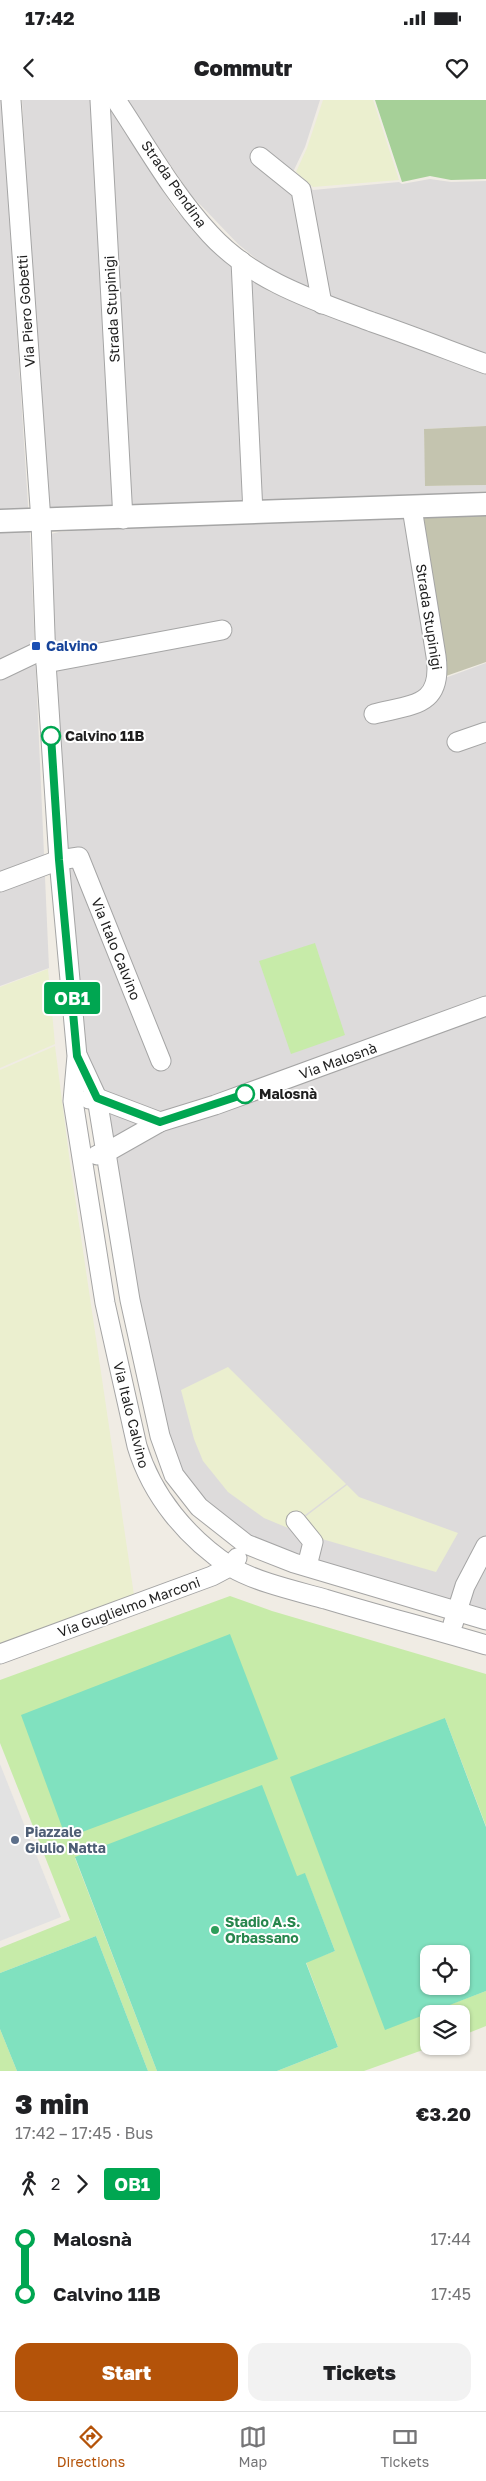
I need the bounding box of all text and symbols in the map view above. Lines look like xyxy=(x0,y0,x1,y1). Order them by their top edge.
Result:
text: 17:42 xyxy=(25,6,75,29)
icon: back xyxy=(15,54,43,82)
text: Commutr xyxy=(194,54,292,81)
icon: heart xyxy=(443,54,471,82)
street label: Strada Pendina xyxy=(138,137,211,230)
street label: Via Piero Gobetti xyxy=(13,254,38,368)
street label: Strada Stupinigi xyxy=(100,255,123,363)
street label: Strada Stupinigi xyxy=(413,563,446,671)
place label: Calvino xyxy=(46,637,98,654)
marker: Calvino xyxy=(30,640,42,652)
marker: Calvino 11B xyxy=(41,726,61,746)
place label: Calvino 11B xyxy=(65,727,144,744)
street label: Via Italo Calvino xyxy=(88,895,145,1002)
line badge: OB1 xyxy=(43,982,101,1014)
text: OB1 xyxy=(54,987,90,1009)
street label: Via Malosnà xyxy=(297,1039,379,1082)
marker: Malosnà xyxy=(235,1084,255,1104)
place label: Malosnà xyxy=(259,1085,317,1102)
street label: Via Italo Calvino xyxy=(110,1360,153,1470)
street label: Via Guglielmo Marconi xyxy=(55,1573,202,1640)
place label: Piazzale Giulio Natta xyxy=(25,1823,106,1856)
marker: Piazzale Giulio Natta xyxy=(9,1834,21,1846)
place label: Stadio A.S. Orbassano xyxy=(225,1913,300,1946)
marker: Stadio A.S. Orbassano xyxy=(209,1924,221,1936)
map controls xyxy=(420,1945,470,2055)
button: locate xyxy=(420,1945,470,1995)
button: layers xyxy=(420,2005,470,2055)
text: 3 min xyxy=(15,2087,89,2120)
text: €3.20 xyxy=(416,2102,471,2125)
text: 17:42 – 17:45 · Bus xyxy=(15,2123,153,2143)
icon: walk xyxy=(15,2170,43,2198)
icon: forward xyxy=(68,2170,96,2198)
text: OB1 xyxy=(114,2173,150,2195)
text: 2 xyxy=(51,2174,60,2194)
text: Malosnà xyxy=(53,2227,132,2250)
text: 17:44 xyxy=(430,2229,471,2249)
text: Calvino 11B xyxy=(53,2282,161,2305)
text: 17:45 xyxy=(431,2284,471,2304)
button: Start xyxy=(15,2343,238,2401)
button: Tickets xyxy=(248,2343,471,2401)
tab: Directions xyxy=(57,2423,125,2470)
tab: Map xyxy=(238,2423,267,2470)
tab: Tickets xyxy=(380,2423,429,2470)

